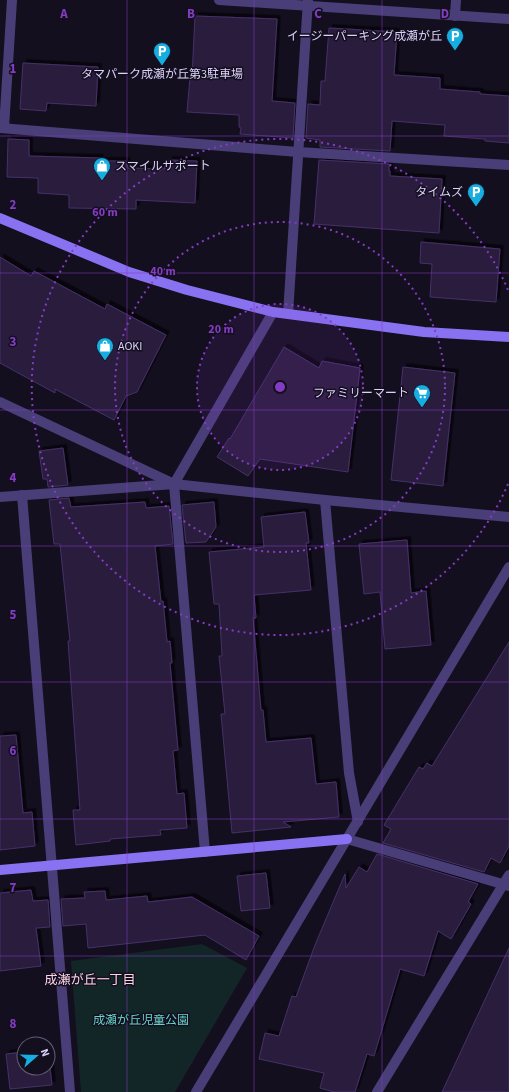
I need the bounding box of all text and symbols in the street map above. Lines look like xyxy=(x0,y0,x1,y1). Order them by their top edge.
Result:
text: A xyxy=(59,5,68,23)
text: B xyxy=(187,5,195,23)
text: C xyxy=(314,5,322,23)
text: D xyxy=(441,5,449,23)
parking icon: イージーパーキング成瀬が丘 xyxy=(445,26,465,51)
place label: イージーパーキング成瀬が丘 xyxy=(287,28,442,45)
parking icon: タマパーク成瀬が丘第3駐車場 xyxy=(152,41,172,66)
text: 1 xyxy=(10,60,17,78)
place label: タマパーク成瀬が丘第3駐車場 xyxy=(81,66,243,83)
shop icon: スマイルサポート xyxy=(92,156,112,181)
place label: スマイルサポート xyxy=(115,158,211,175)
parking icon: タイムズ xyxy=(466,182,486,207)
place label: タイムズ xyxy=(415,184,463,201)
text: 2 xyxy=(10,196,17,214)
text: 60 m xyxy=(92,204,118,221)
text: 40 m xyxy=(150,263,176,280)
text: 20 m xyxy=(208,321,234,338)
text: 3 xyxy=(10,333,17,351)
shop icon: AOKI xyxy=(95,336,115,361)
place label: AOKI xyxy=(118,338,142,355)
centre of rings xyxy=(273,380,287,394)
supermarket icon: ファミリーマート xyxy=(412,383,432,408)
place label: ファミリーマート xyxy=(313,385,409,402)
text: 4 xyxy=(10,469,17,487)
text: 5 xyxy=(10,606,17,624)
text: 6 xyxy=(10,742,17,760)
text: 7 xyxy=(10,879,17,897)
district label: 成瀬が丘一丁目 xyxy=(44,971,136,989)
park label: 成瀬が丘児童公園 xyxy=(93,1012,189,1029)
text: 8 xyxy=(10,1015,17,1033)
north arrow xyxy=(16,1036,56,1076)
text: N xyxy=(37,1047,53,1059)

